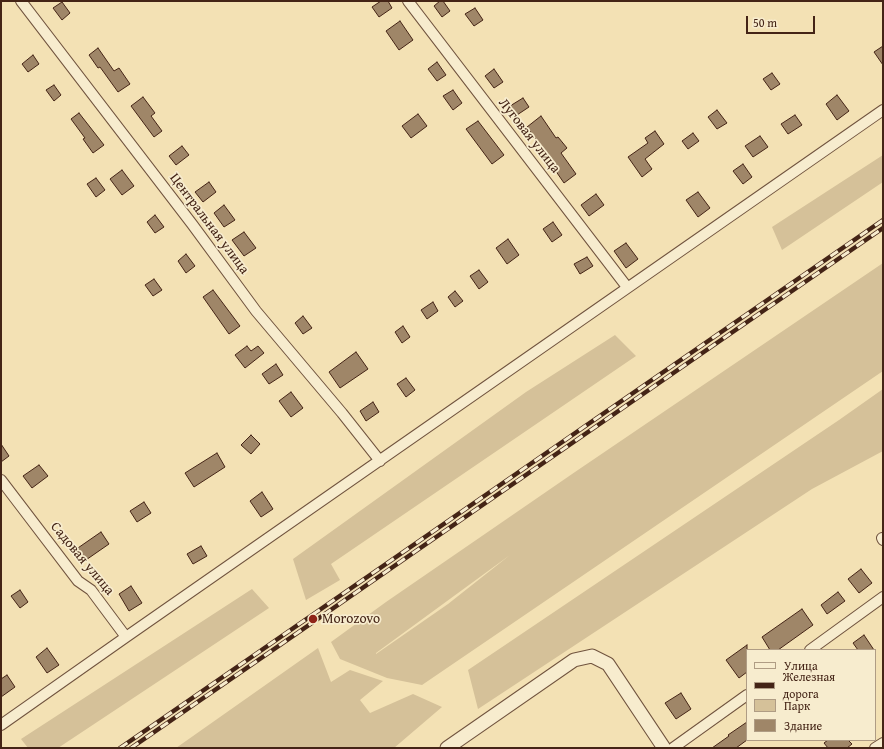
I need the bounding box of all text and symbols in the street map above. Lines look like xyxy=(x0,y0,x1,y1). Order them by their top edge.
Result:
scale bar xyxy=(748,8,817,34)
text: 50 m xyxy=(753,14,777,31)
street label: Луговая улица xyxy=(495,95,563,177)
street label: Центральная улица xyxy=(166,170,252,278)
street label: Садовая улица xyxy=(46,519,118,599)
place label: Morozovo xyxy=(322,611,380,627)
marker: Morozovo xyxy=(307,613,319,625)
legend xyxy=(746,649,876,741)
text: Улица xyxy=(784,657,818,674)
text: Железная дорога xyxy=(783,668,835,702)
text: Парк xyxy=(784,697,810,714)
text: Здание xyxy=(784,717,822,734)

